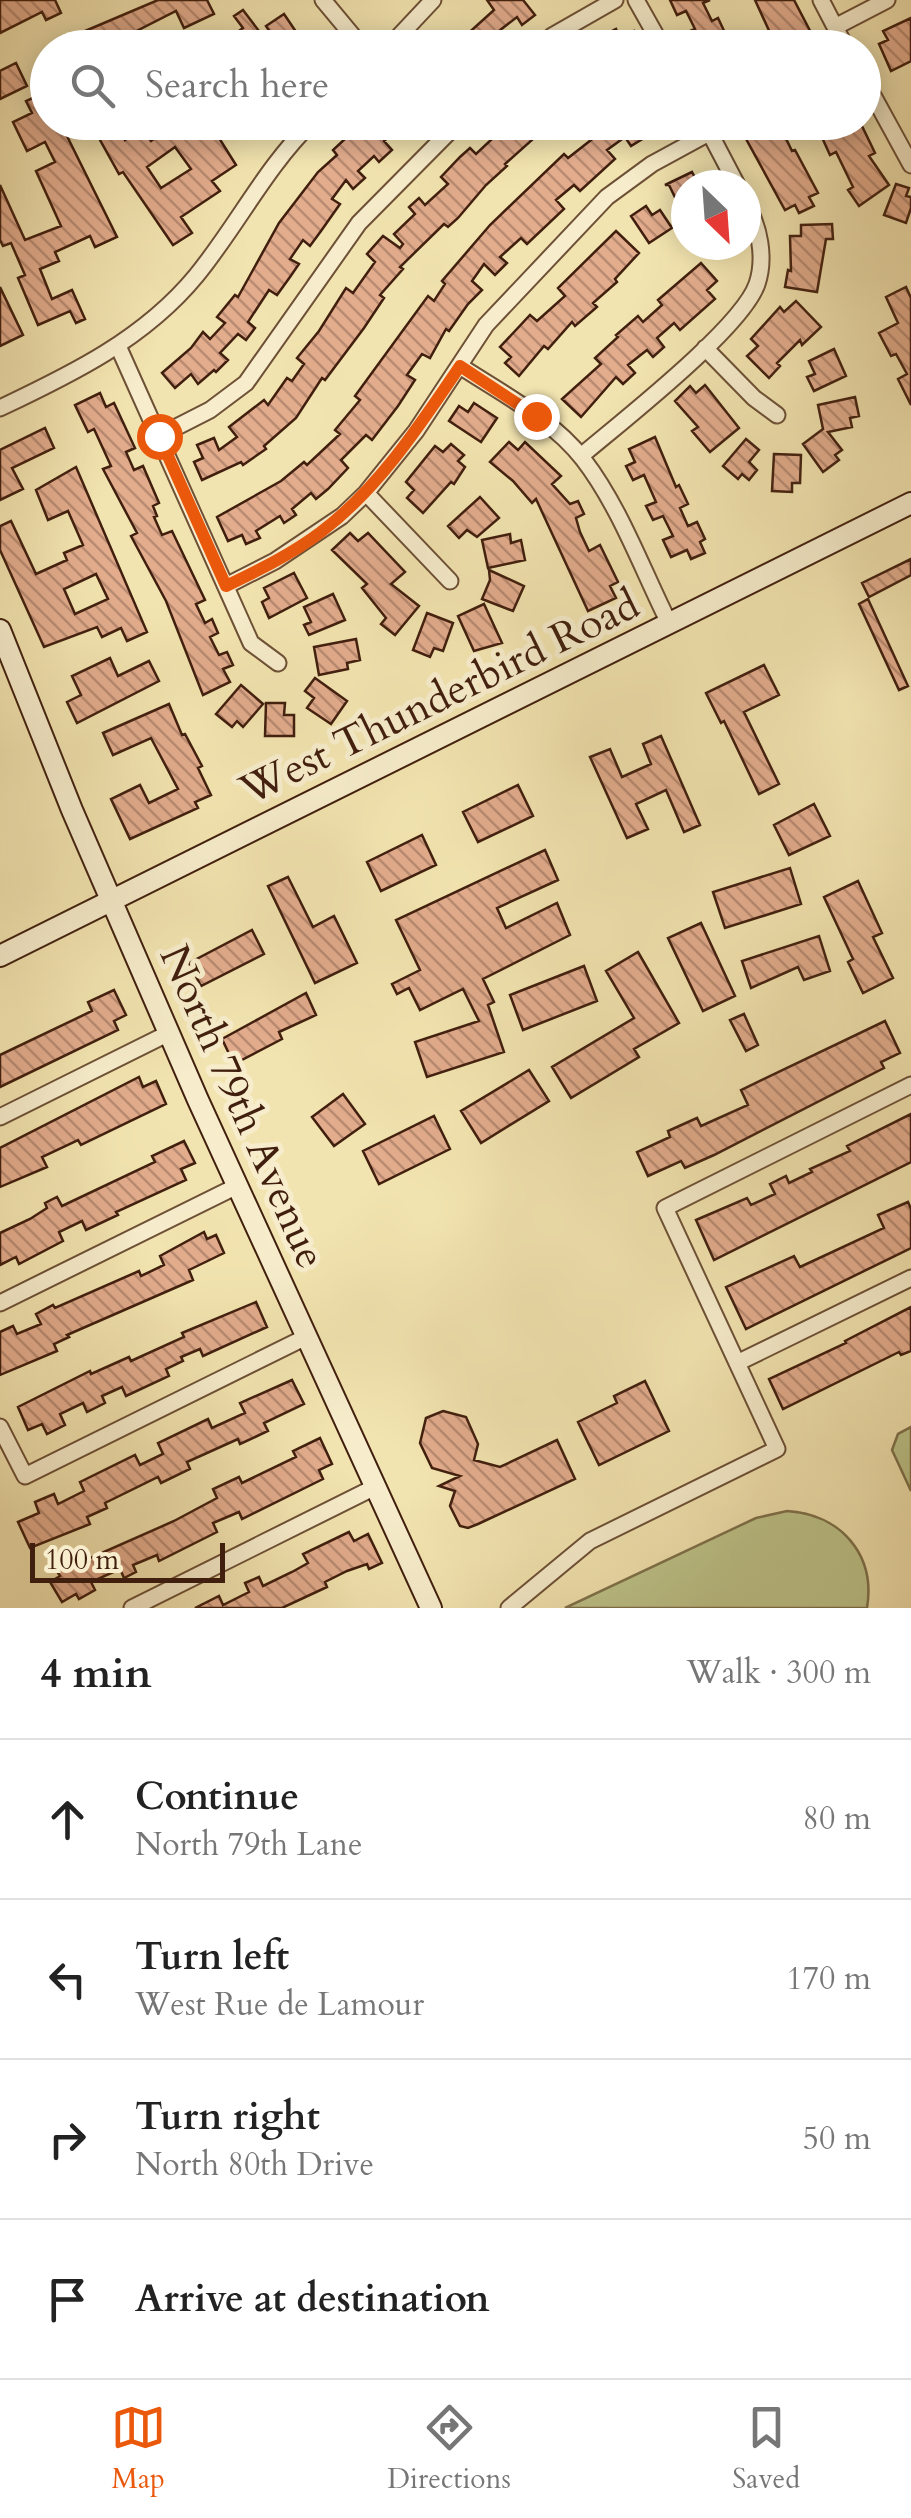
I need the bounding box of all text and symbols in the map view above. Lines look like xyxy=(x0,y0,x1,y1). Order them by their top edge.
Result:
search box xyxy=(30,30,881,140)
icon: search xyxy=(65,58,120,113)
text: Search here xyxy=(145,59,329,111)
north arrow xyxy=(671,170,761,260)
route end xyxy=(514,394,560,440)
route start xyxy=(137,414,183,460)
street label: West Thunderbird Road xyxy=(230,576,649,819)
street label: North 79th Avenue xyxy=(146,936,339,1277)
scale bar xyxy=(30,1538,225,1582)
text: 100 m xyxy=(45,1541,119,1579)
text: 4 min xyxy=(40,1645,152,1702)
text: Walk · 300 m xyxy=(686,1651,871,1695)
text: Continue xyxy=(135,1771,299,1823)
icon: ahead xyxy=(40,1792,95,1847)
text: 80 m xyxy=(803,1797,871,1841)
text: North 79th Lane xyxy=(135,1823,362,1867)
text: Turn left xyxy=(135,1931,289,1983)
icon: left xyxy=(40,1952,95,2007)
text: 170 m xyxy=(786,1957,871,2001)
text: West Rue de Lamour xyxy=(135,1983,424,2027)
text: Turn right xyxy=(135,2091,320,2143)
icon: right xyxy=(40,2112,95,2167)
text: 50 m xyxy=(803,2117,871,2161)
text: North 80th Drive xyxy=(135,2143,374,2187)
icon: arrive xyxy=(40,2272,95,2327)
text: Arrive at destination xyxy=(135,2273,490,2325)
tab: Map xyxy=(111,2400,166,2498)
tab: Directions xyxy=(387,2400,511,2498)
tab: Saved xyxy=(732,2400,800,2498)

